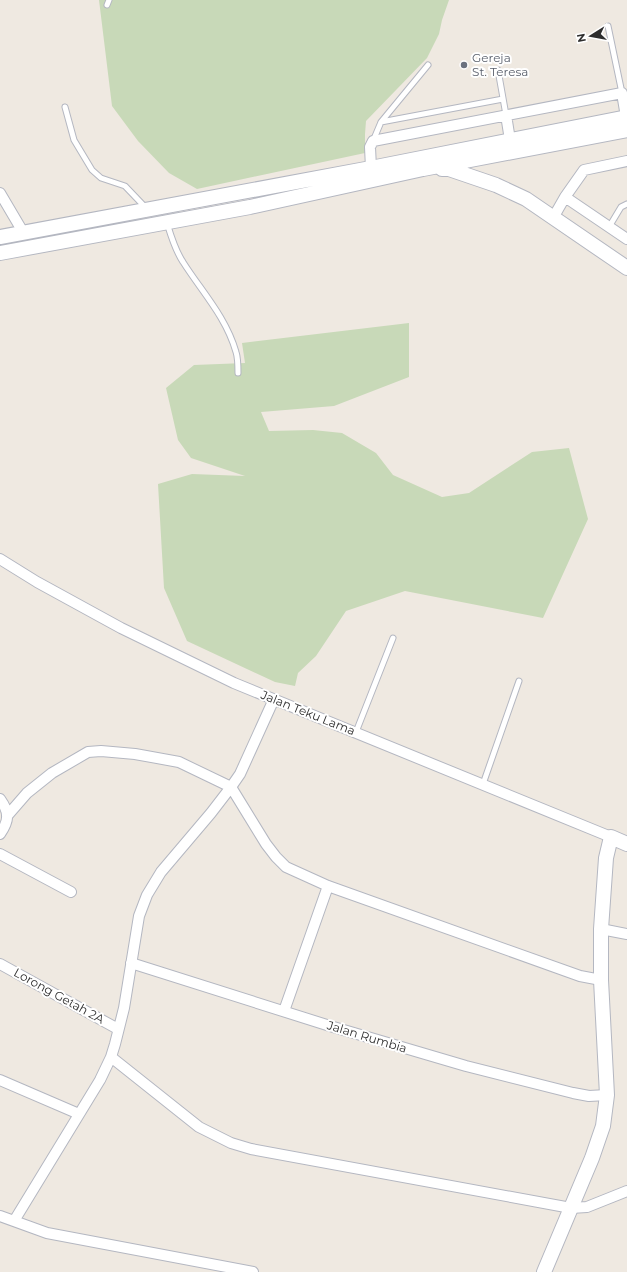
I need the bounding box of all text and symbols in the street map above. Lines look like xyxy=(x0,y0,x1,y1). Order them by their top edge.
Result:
north arrow xyxy=(571,16,611,56)
text: N xyxy=(573,32,589,44)
place label: Gereja St. Teresa xyxy=(472,50,528,79)
marker: Gereja St. Teresa xyxy=(459,60,469,70)
street label: Jalan Teku Lama xyxy=(258,686,358,738)
street label: Lorong Getah 2A xyxy=(11,965,107,1027)
street label: Jalan Rumbia xyxy=(325,1017,409,1056)

